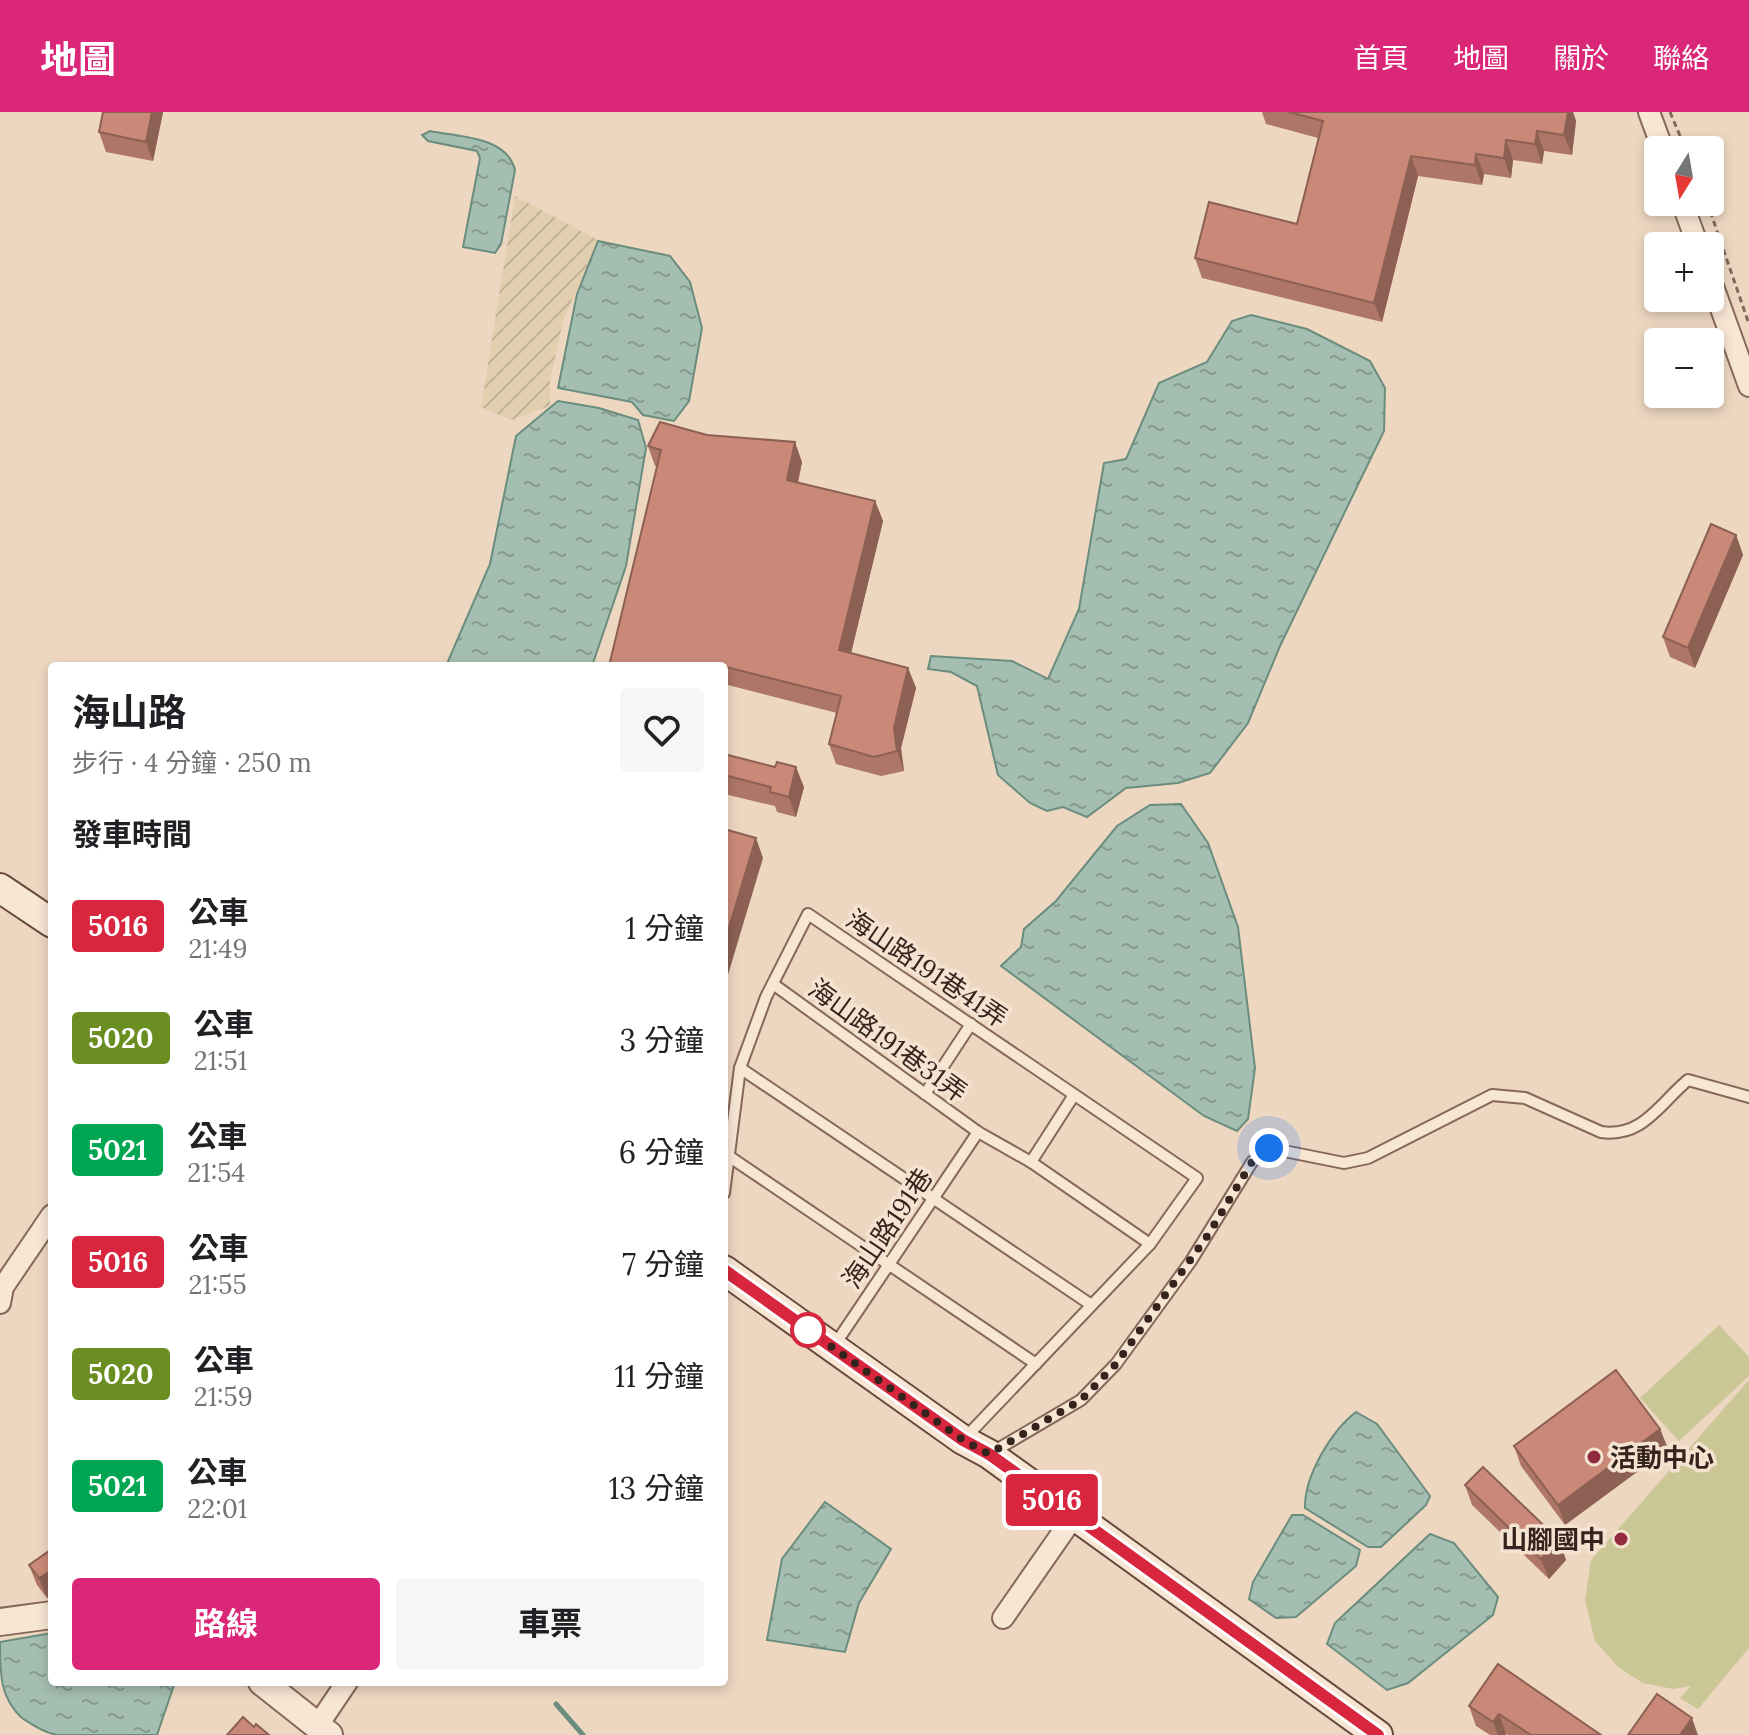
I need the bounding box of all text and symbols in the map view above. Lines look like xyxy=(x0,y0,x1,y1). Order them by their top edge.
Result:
text: 地圖 xyxy=(40,35,116,83)
text: 首頁 xyxy=(1353,40,1409,76)
text: 地圖 xyxy=(1453,40,1509,76)
text: 關於 xyxy=(1553,40,1609,76)
text: 聯絡 xyxy=(1653,40,1709,76)
north arrow xyxy=(1644,136,1724,216)
map controls xyxy=(1644,136,1724,408)
button: + xyxy=(1644,232,1724,312)
button: − xyxy=(1644,328,1724,408)
text: 海山路 xyxy=(72,688,186,736)
button: heart xyxy=(620,688,704,772)
text: 步行 · 4 分鐘 · 250 m xyxy=(72,746,312,779)
text: 發車時間 xyxy=(72,815,192,853)
text: 公車 xyxy=(188,893,248,931)
street label: 海山路191巷41弄 xyxy=(840,902,1014,1034)
text: 5016 xyxy=(88,908,148,944)
text: 1 分鐘 xyxy=(625,909,704,947)
text: 21:49 xyxy=(188,932,247,965)
street label: 海山路191巷31弄 xyxy=(802,971,974,1109)
text: 公車 xyxy=(194,1005,254,1043)
text: 5020 xyxy=(88,1020,154,1056)
text: 3 分鐘 xyxy=(619,1021,704,1059)
text: 21:51 xyxy=(194,1044,247,1077)
text: 公車 xyxy=(187,1117,247,1155)
your location xyxy=(1249,1128,1289,1168)
text: 5021 xyxy=(88,1132,147,1168)
text: 6 分鐘 xyxy=(619,1133,704,1171)
text: 21:54 xyxy=(187,1156,245,1189)
street label: 海山路191巷 xyxy=(835,1162,939,1294)
text: 公車 xyxy=(188,1229,248,1267)
text: 5016 xyxy=(88,1244,148,1280)
text: 7 分鐘 xyxy=(622,1245,704,1283)
text: 21:55 xyxy=(188,1268,247,1301)
unlabelled marker xyxy=(791,1313,825,1347)
text: 公車 xyxy=(194,1341,254,1379)
text: 5020 xyxy=(88,1356,154,1392)
text: 11 分鐘 xyxy=(614,1357,704,1395)
text: 21:59 xyxy=(194,1380,253,1413)
place label: 活動中心 xyxy=(1610,1441,1714,1474)
marker: 活動中心 xyxy=(1585,1448,1603,1466)
text: 公車 xyxy=(187,1453,247,1491)
text: 5021 xyxy=(88,1468,147,1504)
text: 13 分鐘 xyxy=(608,1469,704,1507)
line badge: 5016 xyxy=(996,1474,1108,1526)
text: 5016 xyxy=(1022,1482,1082,1518)
text: 22:01 xyxy=(187,1492,247,1525)
place label: 山腳國中 xyxy=(1501,1523,1605,1556)
marker: 山腳國中 xyxy=(1612,1530,1630,1548)
button: 路線 xyxy=(72,1578,380,1670)
button: 車票 xyxy=(396,1578,704,1670)

